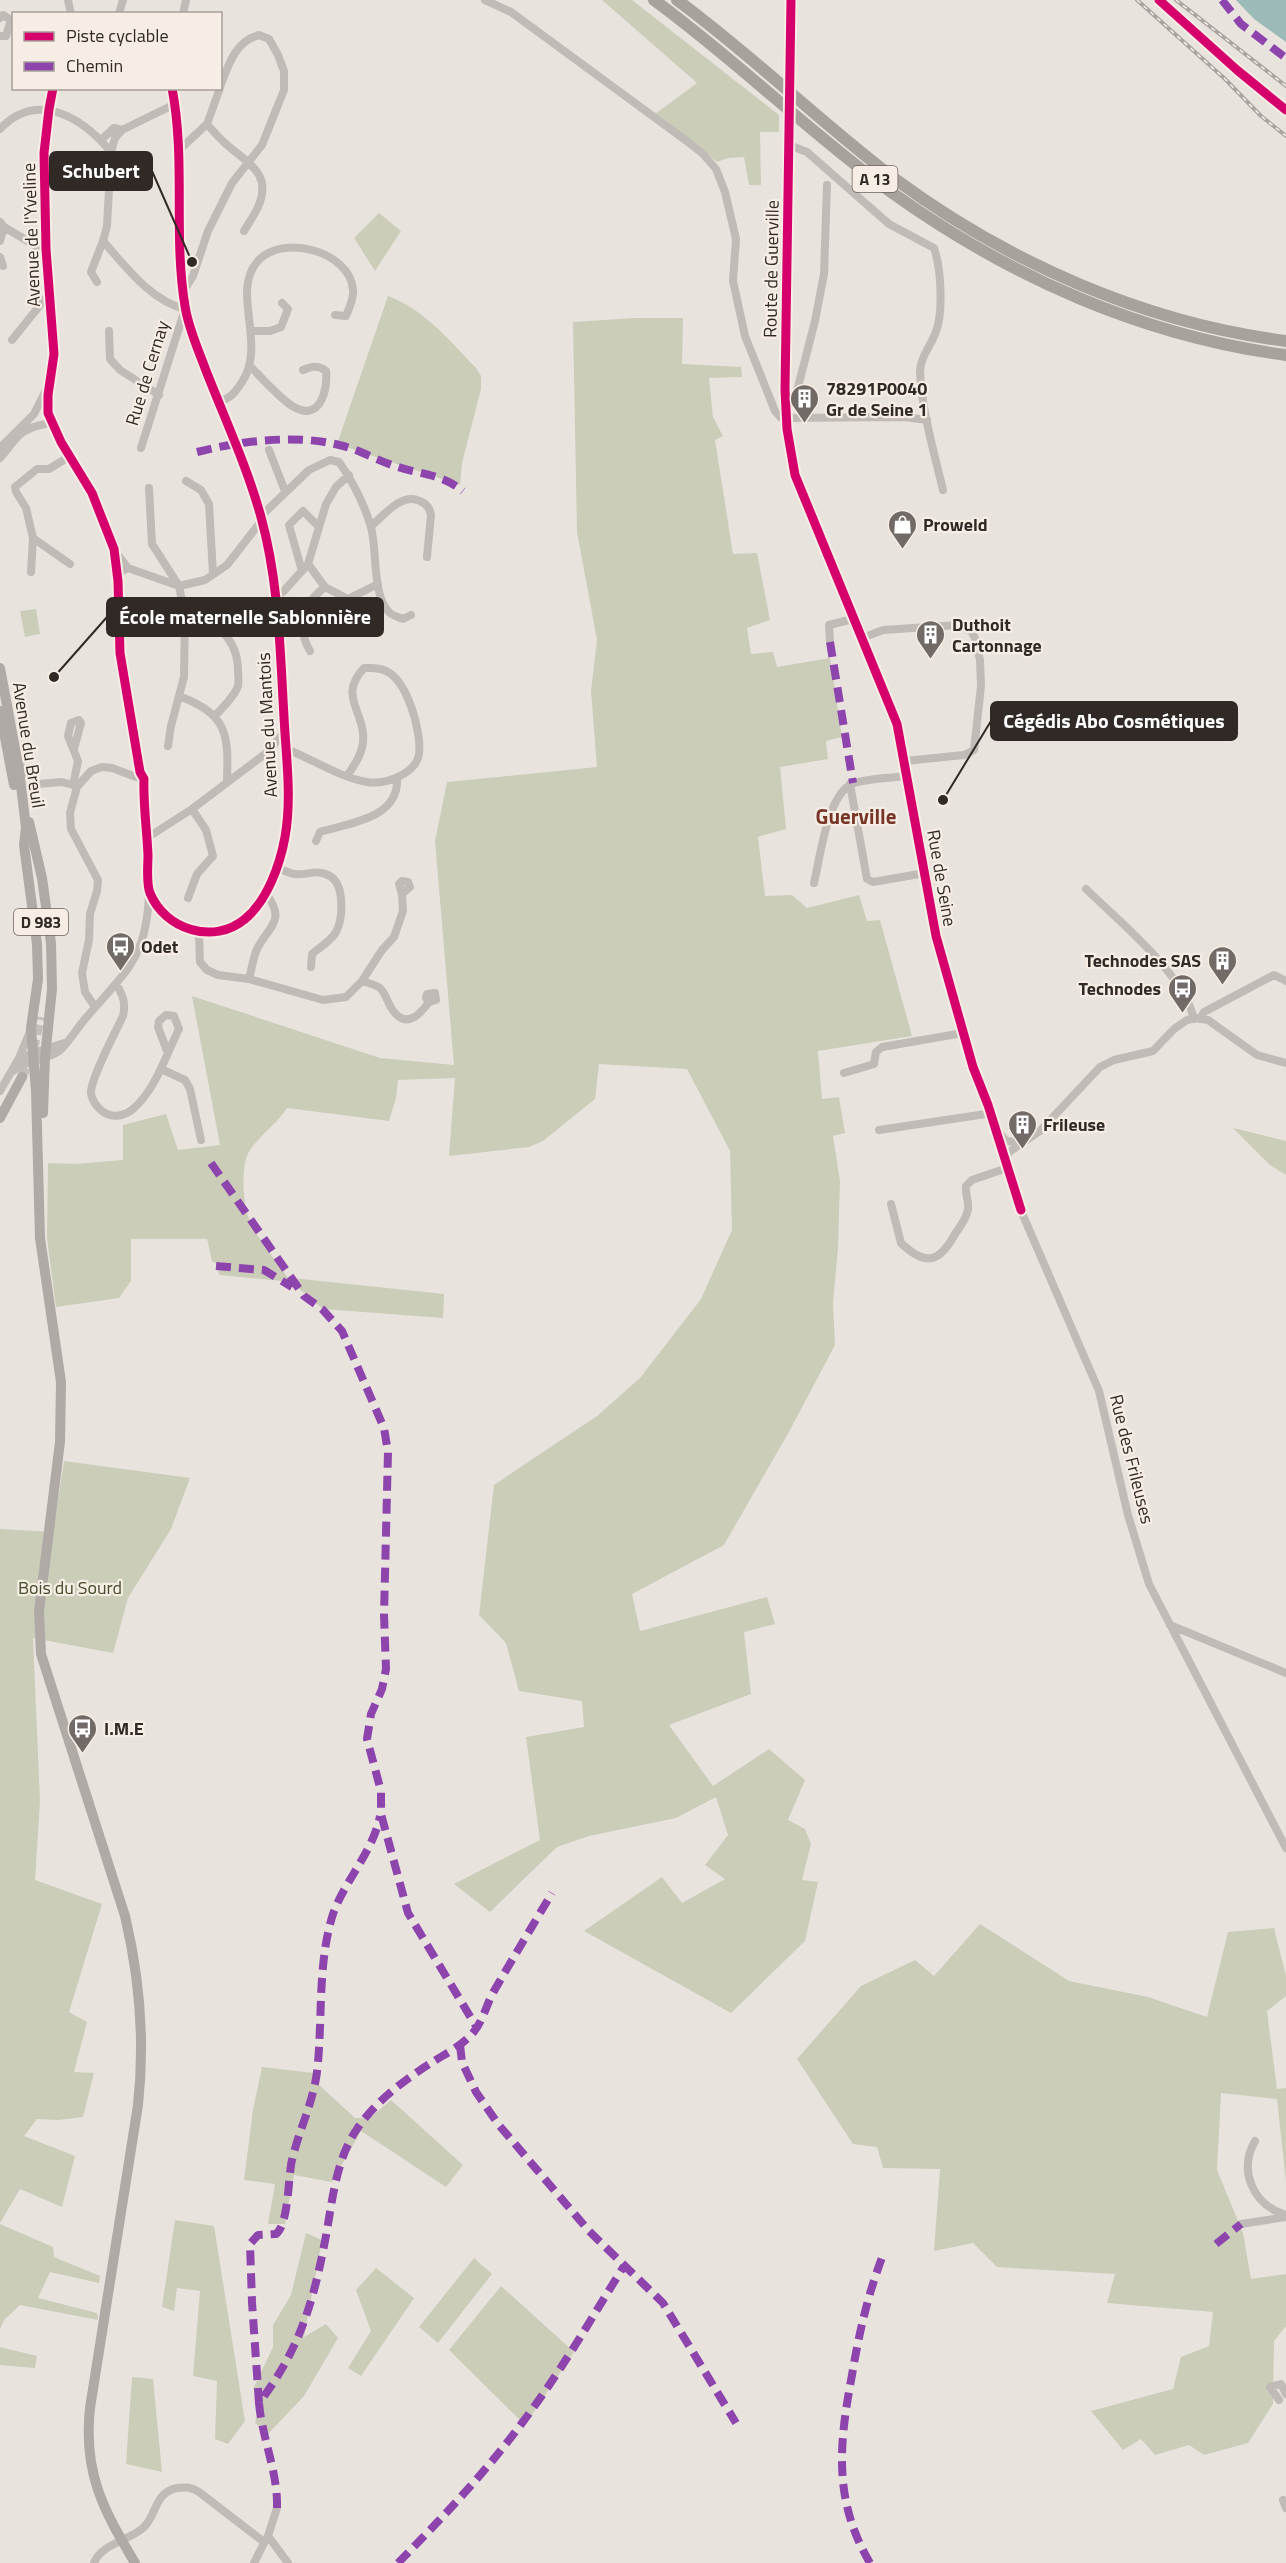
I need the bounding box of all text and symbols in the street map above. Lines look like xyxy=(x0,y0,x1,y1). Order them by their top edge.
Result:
legend xyxy=(12,12,222,90)
text: Piste cyclable xyxy=(66,22,168,49)
text: Chemin xyxy=(66,52,123,79)
callout: Schubert xyxy=(50,152,152,190)
text: Schubert xyxy=(62,155,140,186)
street label: Avenue de l'Yveline xyxy=(15,163,47,307)
road number: A 13 xyxy=(852,166,898,192)
street label: Route de Guerville xyxy=(756,200,786,338)
street label: Rue de Cernay xyxy=(118,317,176,429)
place label: 78291P0040 Gr de Seine 1 xyxy=(826,375,927,423)
building icon: 78291P0040 Gr de Seine 1 xyxy=(789,382,821,424)
shop icon: Proweld xyxy=(886,508,918,550)
place label: Proweld xyxy=(923,511,988,538)
callout: École maternelle Sablonnière xyxy=(107,598,383,636)
text: École maternelle Sablonnière xyxy=(119,601,371,632)
place label: Duthoit Cartonnage xyxy=(952,611,1042,659)
building icon: Duthoit Cartonnage xyxy=(915,618,947,660)
street label: Avenue du Mantois xyxy=(250,652,284,798)
street label: Avenue du Breuil xyxy=(6,680,52,810)
callout: Cégédis Abo Cosmétiques xyxy=(991,702,1237,740)
text: Cégédis Abo Cosmétiques xyxy=(1003,705,1225,736)
district label: Guerville xyxy=(816,800,896,832)
street label: Rue de Seine xyxy=(920,828,964,928)
road number: D 983 xyxy=(14,909,68,935)
bus stop icon: Odet xyxy=(104,930,136,972)
place label: Odet xyxy=(141,933,179,960)
building icon: Technodes SAS xyxy=(1206,944,1238,986)
place label: Technodes SAS xyxy=(1084,947,1201,974)
bus stop icon: Technodes xyxy=(1166,972,1198,1014)
place label: Technodes xyxy=(1079,975,1161,1002)
building icon: Frileuse xyxy=(1006,1108,1038,1150)
place label: Frileuse xyxy=(1043,1111,1105,1138)
street label: Rue des Frileuses xyxy=(1103,1391,1161,1527)
park label: Bois du Sourd xyxy=(18,1574,122,1601)
bus stop icon: I.M.E xyxy=(67,1712,99,1754)
place label: I.M.E xyxy=(104,1715,144,1742)

